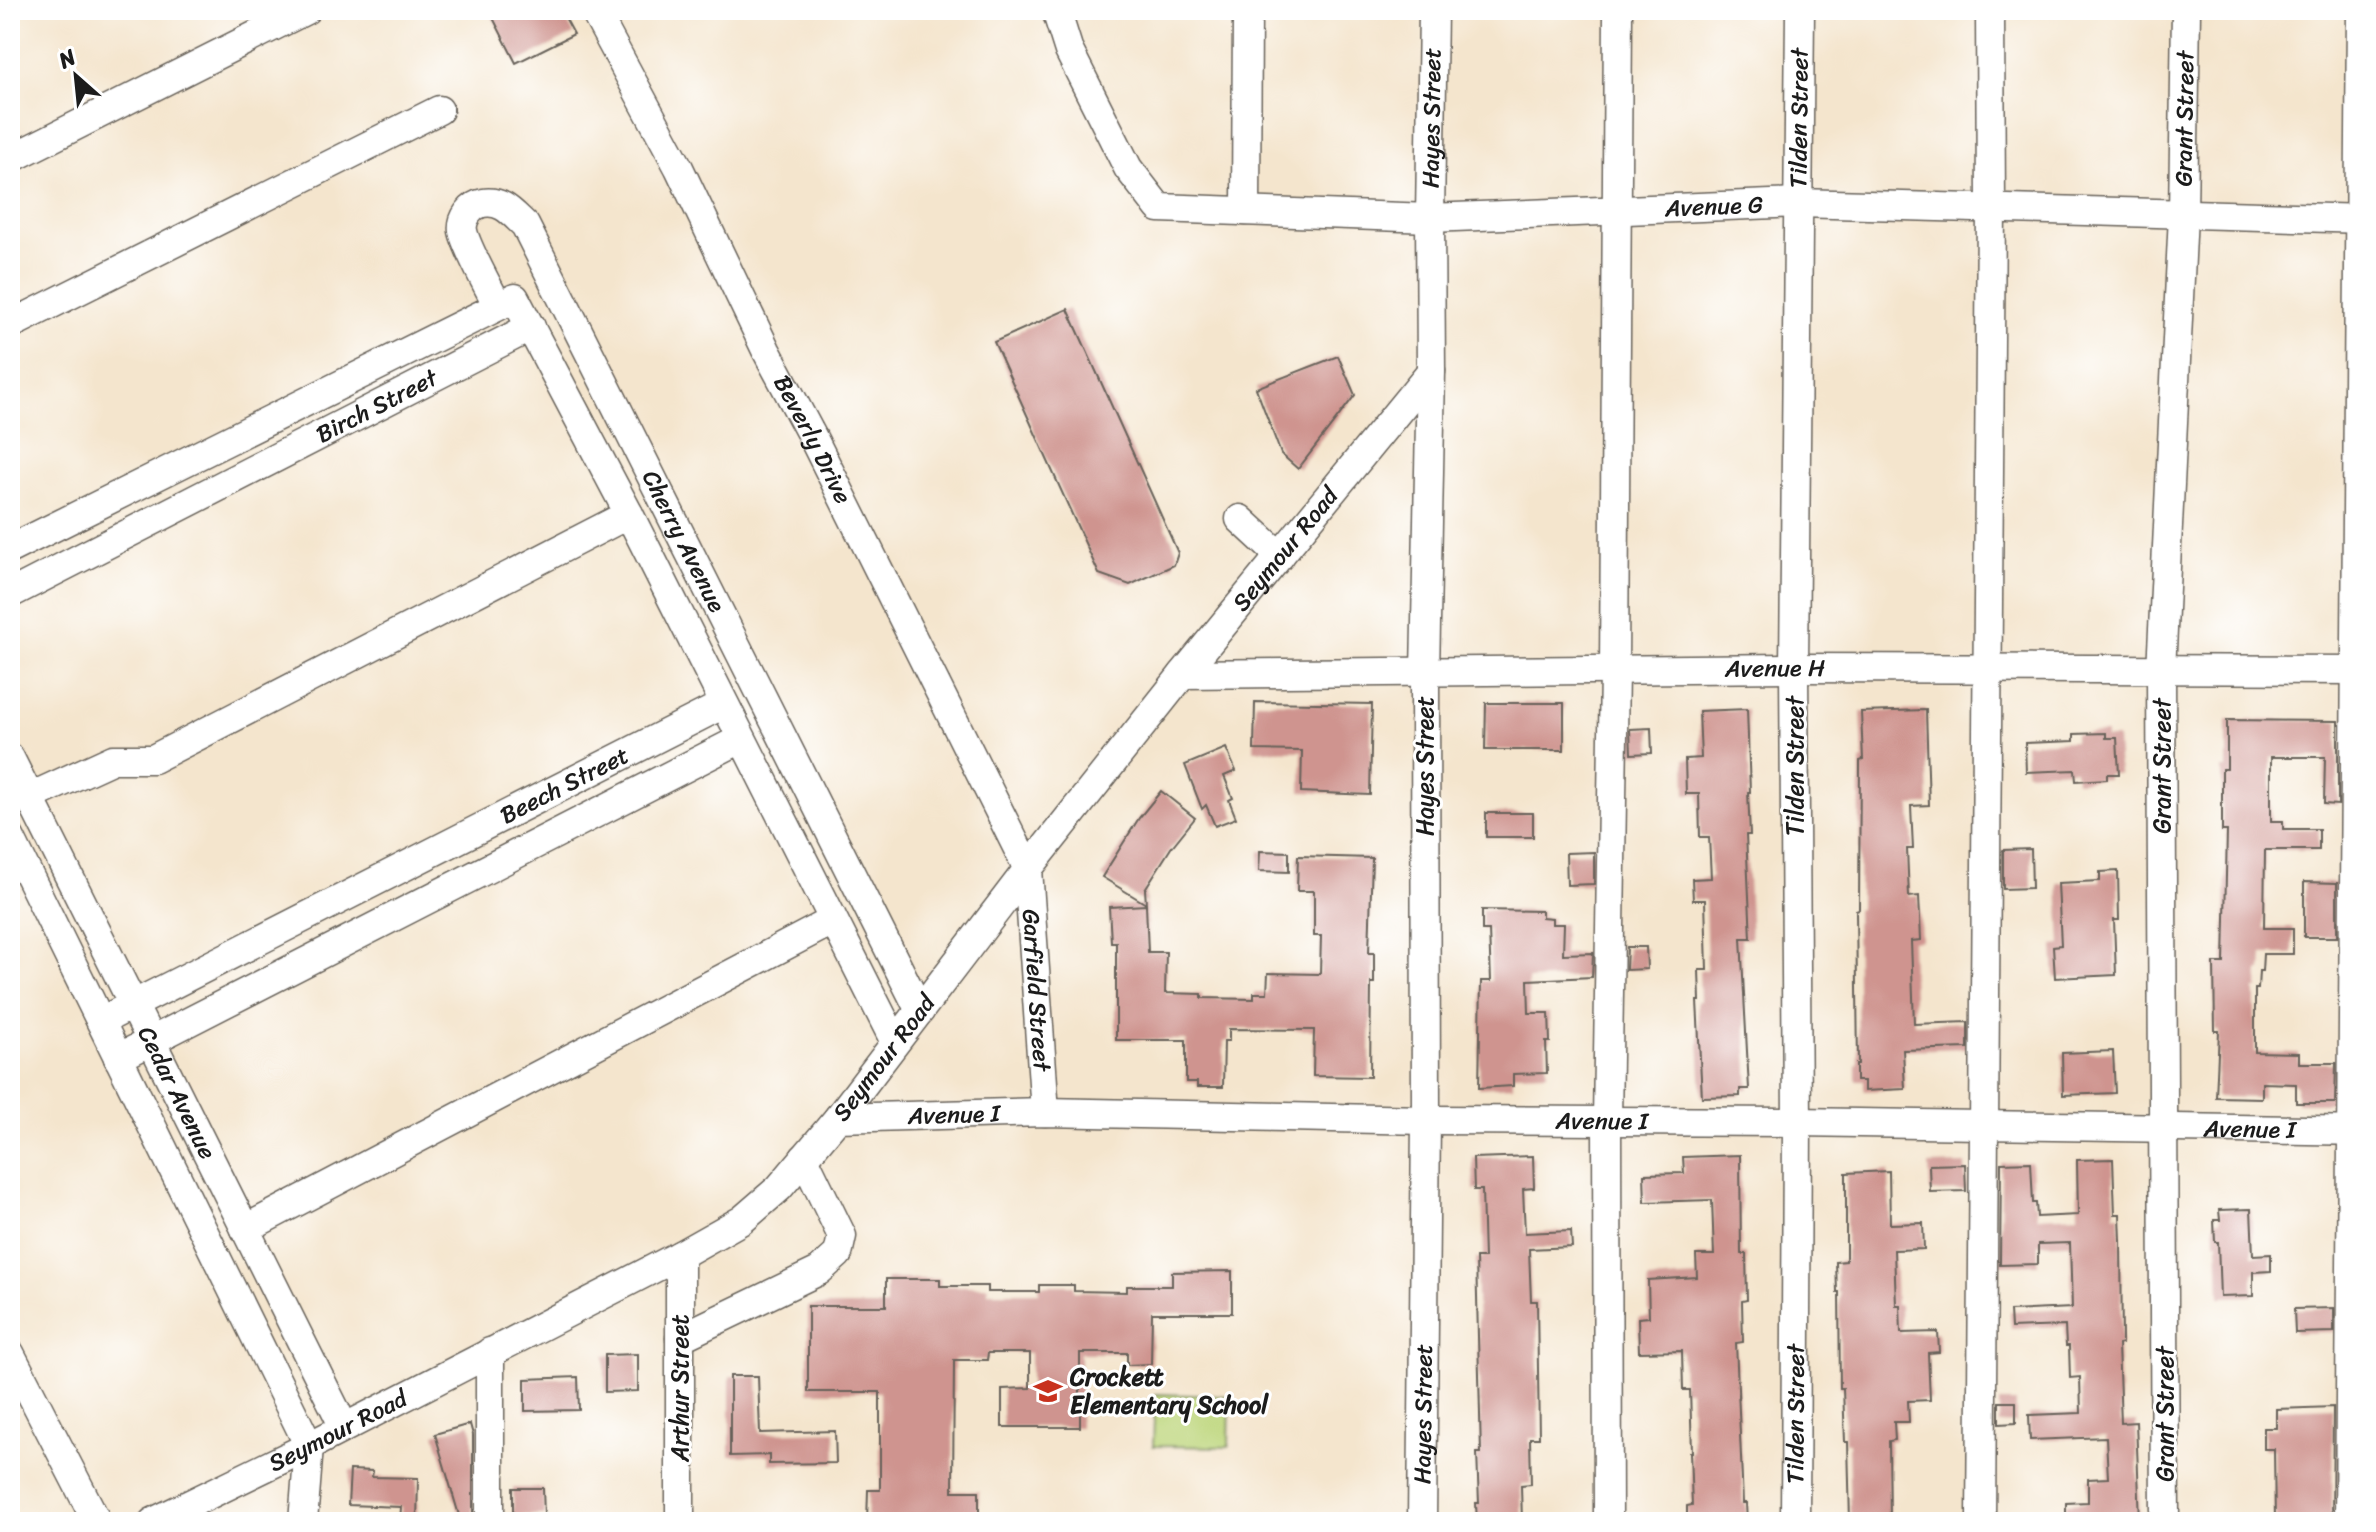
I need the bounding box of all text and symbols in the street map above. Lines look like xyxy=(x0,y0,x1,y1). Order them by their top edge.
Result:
north arrow xyxy=(36,36,116,116)
text: N xyxy=(51,37,83,80)
street label: Tilden Street xyxy=(1777,46,1821,188)
street label: Hayes Street xyxy=(1409,48,1453,188)
street label: Grant Street xyxy=(2162,49,2206,187)
street label: Avenue G xyxy=(1663,183,1764,229)
street label: Birch Street xyxy=(308,357,446,455)
street label: Beverly Drive xyxy=(762,367,864,511)
street label: Cherry Avenue xyxy=(630,463,738,620)
street label: Seymour Road xyxy=(1221,476,1351,621)
street label: Avenue H xyxy=(1724,647,1825,690)
street label: Tilden Street xyxy=(1774,695,1816,836)
street label: Hayes Street xyxy=(1404,696,1446,836)
street label: Grant Street xyxy=(2141,697,2183,834)
street label: Beech Street xyxy=(492,735,637,836)
street label: Garfield Street xyxy=(1010,908,1063,1074)
street label: Seymour Road xyxy=(821,983,948,1131)
street label: Cedar Avenue xyxy=(126,1018,228,1167)
street label: Avenue I xyxy=(906,1092,1002,1137)
street label: Avenue I xyxy=(1555,1100,1650,1142)
street label: Avenue I xyxy=(2202,1107,2298,1151)
street label: Arthur Street xyxy=(659,1314,701,1463)
street label: Tilden Street xyxy=(1774,1343,1817,1484)
street label: Hayes Street xyxy=(1401,1344,1445,1484)
street label: Grant Street xyxy=(2144,1345,2186,1482)
place label: Crockett Elementary School xyxy=(1069,1356,1269,1426)
school or university icon: Crockett Elementary School xyxy=(1033,1376,1063,1406)
street label: Seymour Road xyxy=(261,1377,417,1484)

